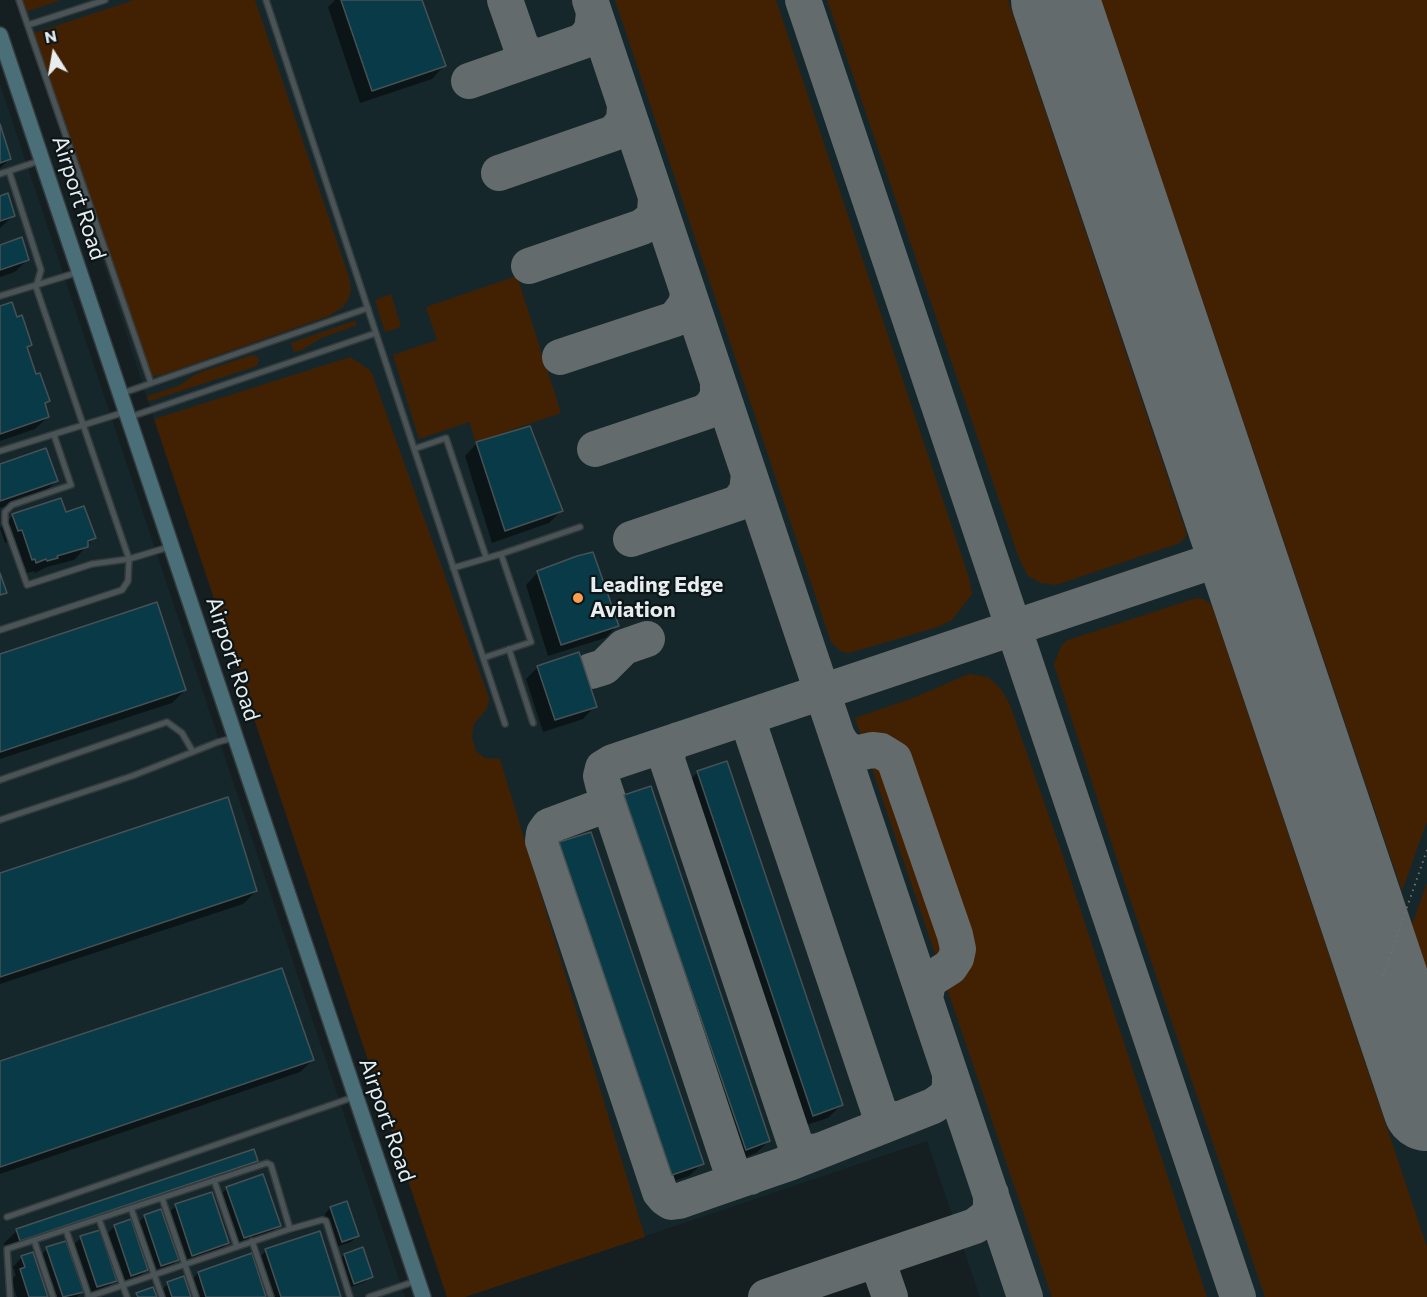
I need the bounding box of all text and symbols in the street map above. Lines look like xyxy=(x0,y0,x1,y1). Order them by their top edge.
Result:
north arrow xyxy=(24,24,84,84)
text: N xyxy=(43,25,58,46)
street label: Airport Road xyxy=(46,132,112,264)
place label: Leading Edge Aviation xyxy=(590,572,723,624)
marker: Leading Edge Aviation xyxy=(571,591,585,605)
street label: Airport Road xyxy=(200,593,266,725)
street label: Airport Road xyxy=(353,1055,421,1185)

